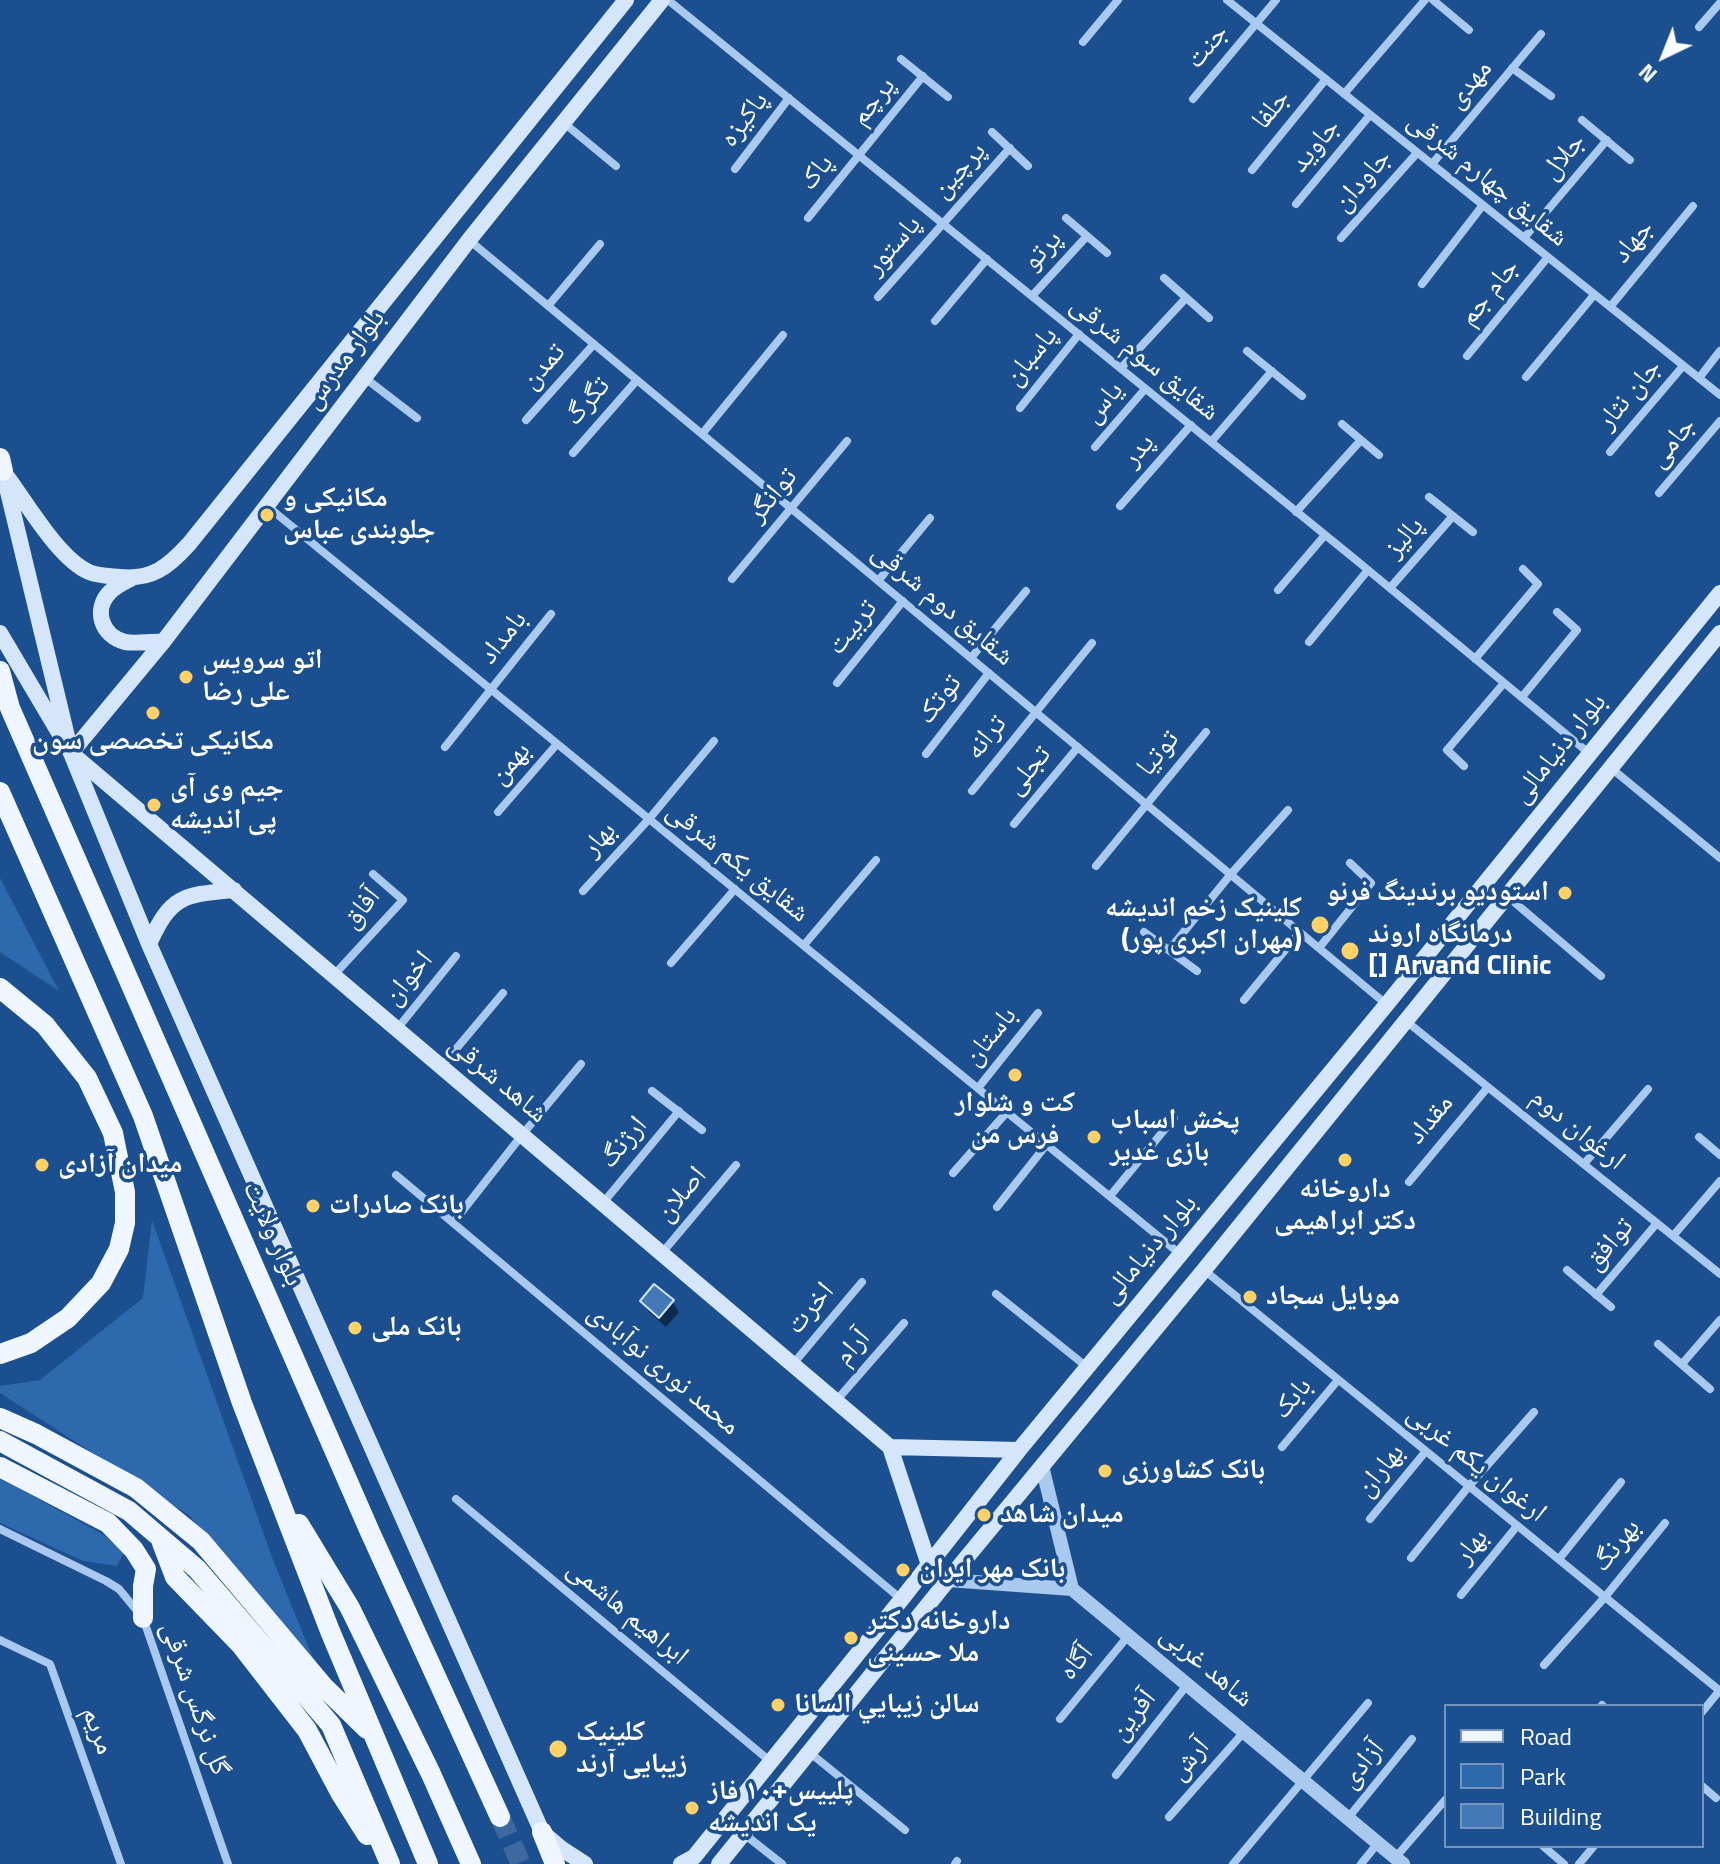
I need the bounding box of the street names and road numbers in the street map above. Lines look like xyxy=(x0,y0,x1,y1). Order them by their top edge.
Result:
street label: جنت xyxy=(1179,17,1237,77)
street label: مهدی xyxy=(1440,54,1500,116)
street label: پرچم xyxy=(844,71,904,133)
street label: جلفا xyxy=(1246,83,1298,137)
street label: پاکیزه xyxy=(713,85,777,155)
street label: شقایق چهارم شرقی xyxy=(1400,105,1574,255)
street label: جاوید xyxy=(1284,112,1348,180)
street label: جلال xyxy=(1535,126,1593,188)
street label: پرچین xyxy=(926,136,994,206)
street label: جاودان xyxy=(1326,143,1400,219)
street label: پاک xyxy=(792,148,842,198)
street label: پاستور xyxy=(859,209,929,283)
street label: جهاد xyxy=(1606,213,1662,271)
street label: پرتو xyxy=(1016,224,1070,278)
street label: جام جم xyxy=(1453,252,1527,334)
street label: شقایق سوم شرقی xyxy=(1063,289,1225,429)
street label: بلوار مدرس xyxy=(297,303,393,417)
street label: پاسبان xyxy=(998,320,1066,394)
street label: تمدن xyxy=(515,337,573,397)
street label: جان نثار xyxy=(1590,352,1670,438)
street label: تگرگ xyxy=(558,371,618,433)
street label: یاس xyxy=(1077,375,1131,431)
street label: جامی xyxy=(1642,410,1704,476)
street label: پدر xyxy=(1115,427,1163,475)
street label: توانگر xyxy=(740,462,806,530)
street label: پالیز xyxy=(1378,510,1432,566)
street label: شقایق دوم شرقی xyxy=(864,536,1020,674)
street label: تربیت xyxy=(821,594,885,662)
street label: بامداد xyxy=(473,604,535,672)
street label: توتک xyxy=(910,668,970,732)
street label: بلوار دنیامالی xyxy=(1505,687,1615,811)
street label: ترانه xyxy=(959,709,1015,767)
street label: توتیا xyxy=(1130,724,1188,784)
street label: بهمن xyxy=(483,736,539,792)
street label: تجلی xyxy=(999,739,1059,803)
street label: شقایق یکم شرقی xyxy=(659,795,815,931)
street label: بهار xyxy=(575,815,625,865)
street label: آفاق xyxy=(335,881,389,937)
street label: اخوان xyxy=(377,945,441,1013)
street label: باستان xyxy=(957,1000,1025,1074)
street label: شاهد شرقی xyxy=(440,1029,554,1131)
street label: ارغوان دوم xyxy=(1523,1082,1631,1178)
street label: مقداد xyxy=(1400,1088,1462,1152)
street label: ارژنگ xyxy=(593,1110,655,1176)
street label: اصلان xyxy=(649,1160,715,1230)
street label: بلوار ولایت xyxy=(234,1176,310,1292)
street label: بلوار دنیامالی xyxy=(1094,1188,1206,1312)
street label: توافق xyxy=(1578,1212,1642,1278)
street label: اخرت xyxy=(780,1276,842,1342)
street label: محمد نوری نوآبادی xyxy=(580,1297,746,1443)
street label: آرام xyxy=(828,1323,878,1373)
street label: بابک xyxy=(1266,1371,1320,1427)
street label: ارغوان یکم غربی xyxy=(1399,1398,1553,1530)
street label: بهاران xyxy=(1349,1437,1413,1505)
street label: بهرنگ xyxy=(1585,1512,1649,1580)
street label: بهار xyxy=(1448,1522,1496,1572)
street label: ابراهیم هاشمی xyxy=(559,1553,695,1673)
street label: گل نرگس شرقی xyxy=(152,1618,236,1780)
street label: شاهد غربی xyxy=(1152,1618,1260,1716)
street label: آگاه xyxy=(1052,1638,1102,1688)
street label: آفرین xyxy=(1104,1684,1164,1748)
street label: مریم xyxy=(73,1702,121,1760)
street label: آرش xyxy=(1162,1732,1218,1788)
street label: آزادی xyxy=(1333,1734,1393,1796)

